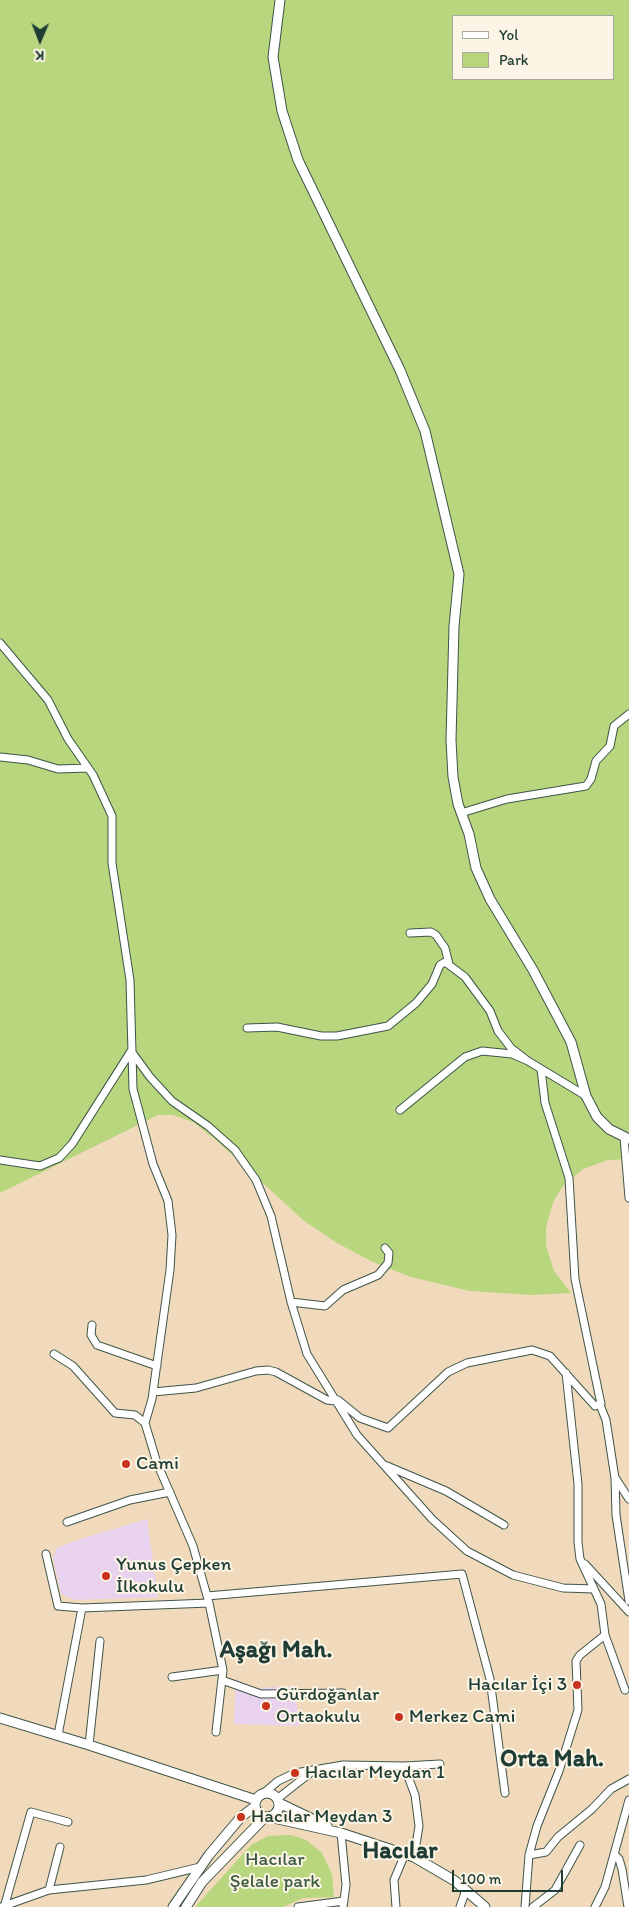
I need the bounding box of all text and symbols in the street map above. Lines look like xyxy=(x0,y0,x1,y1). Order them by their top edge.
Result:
north arrow xyxy=(15,15,65,65)
legend xyxy=(452,15,614,80)
text: Yol xyxy=(499,26,518,44)
text: K xyxy=(35,47,44,64)
text: Park xyxy=(499,51,529,69)
place label: Cami xyxy=(136,1453,179,1475)
marker: Cami xyxy=(120,1458,132,1470)
place label: Yunus Çepken İlkokulu xyxy=(116,1554,231,1598)
marker: Yunus Çepken İlkokulu xyxy=(100,1570,112,1582)
district label: Aşağı Mah. xyxy=(220,1637,332,1665)
place label: Hacılar İçi 3 xyxy=(468,1674,567,1696)
marker: Hacılar İçi 3 xyxy=(571,1679,583,1691)
place label: Gürdoğanlar Ortaokulu xyxy=(276,1684,379,1728)
marker: Gürdoğanlar Ortaokulu xyxy=(260,1700,272,1712)
place label: Merkez Cami xyxy=(409,1706,515,1728)
marker: Merkez Cami xyxy=(393,1711,405,1723)
district label: Orta Mah. xyxy=(500,1746,604,1774)
place label: Hacılar Meydan 1 xyxy=(305,1762,445,1784)
marker: Hacılar Meydan 1 xyxy=(289,1767,301,1779)
place label: Hacılar Meydan 3 xyxy=(251,1806,392,1828)
marker: Hacılar Meydan 3 xyxy=(235,1811,247,1823)
district label: Hacılar xyxy=(363,1838,437,1866)
park label: Hacılar Şelale park xyxy=(230,1849,320,1893)
scale bar xyxy=(454,1860,565,1892)
text: 100 m xyxy=(460,1870,501,1888)

